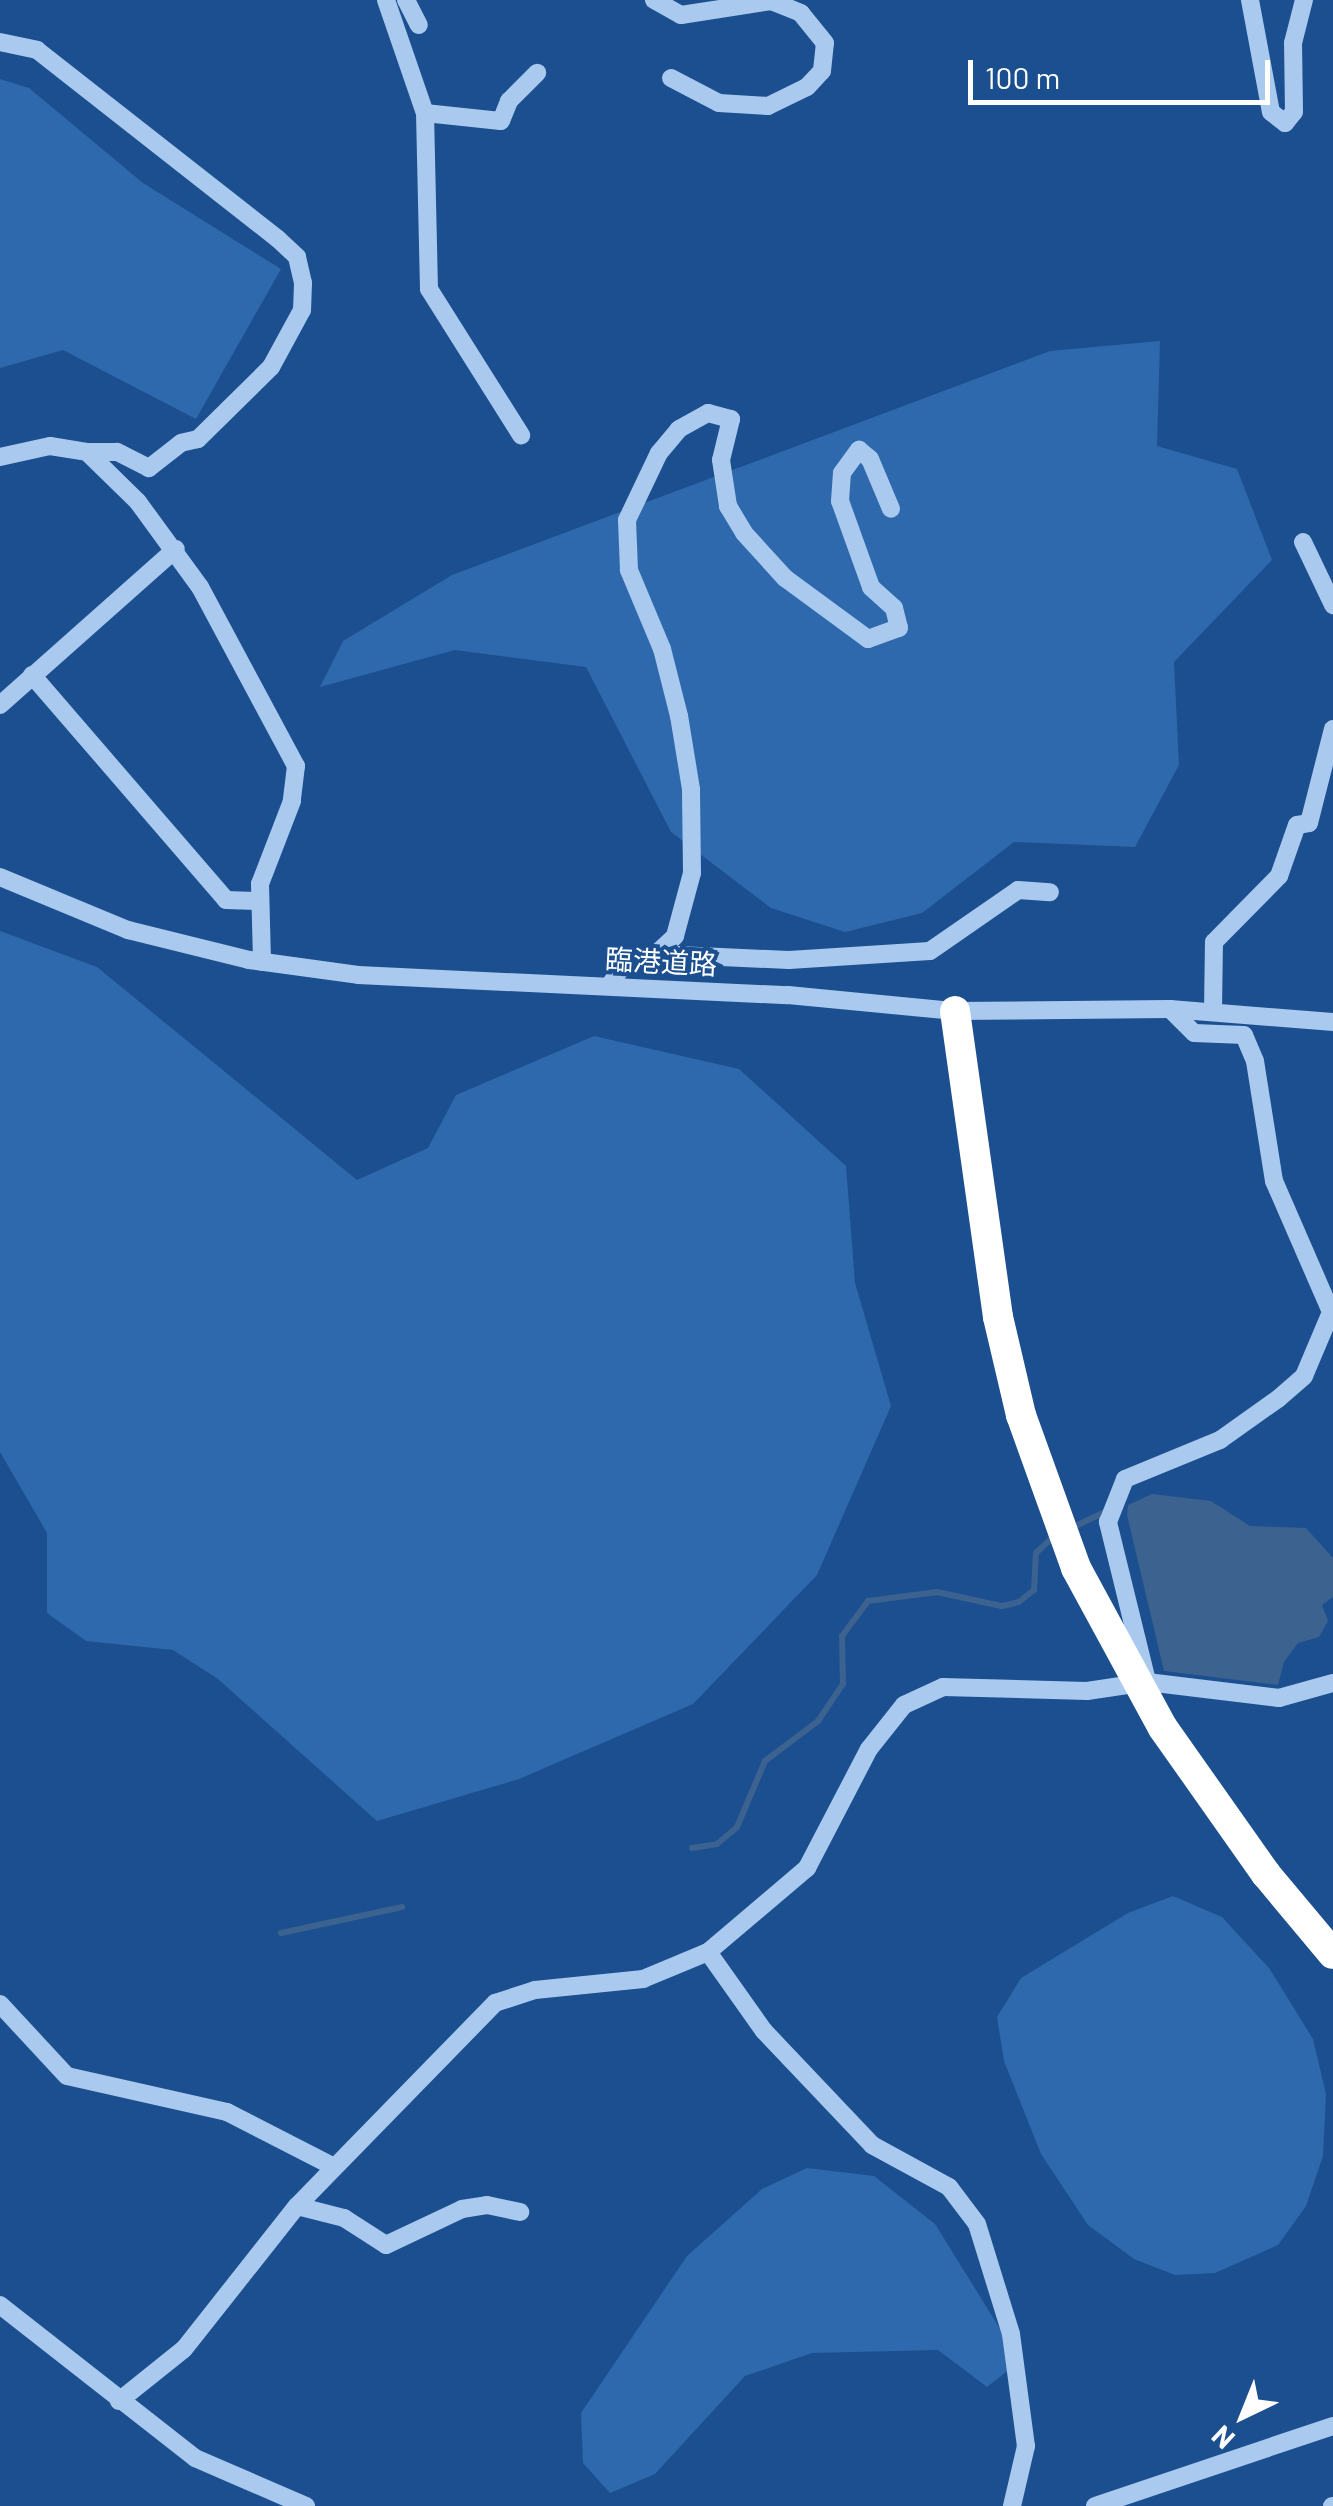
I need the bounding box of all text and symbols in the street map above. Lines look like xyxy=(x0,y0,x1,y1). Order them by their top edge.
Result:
scale bar xyxy=(973,40,1276,102)
text: 100 m xyxy=(985,59,1060,95)
street label: 臨港道路 xyxy=(604,941,718,981)
north arrow xyxy=(1193,2366,1293,2466)
text: N xyxy=(1204,2419,1241,2457)

